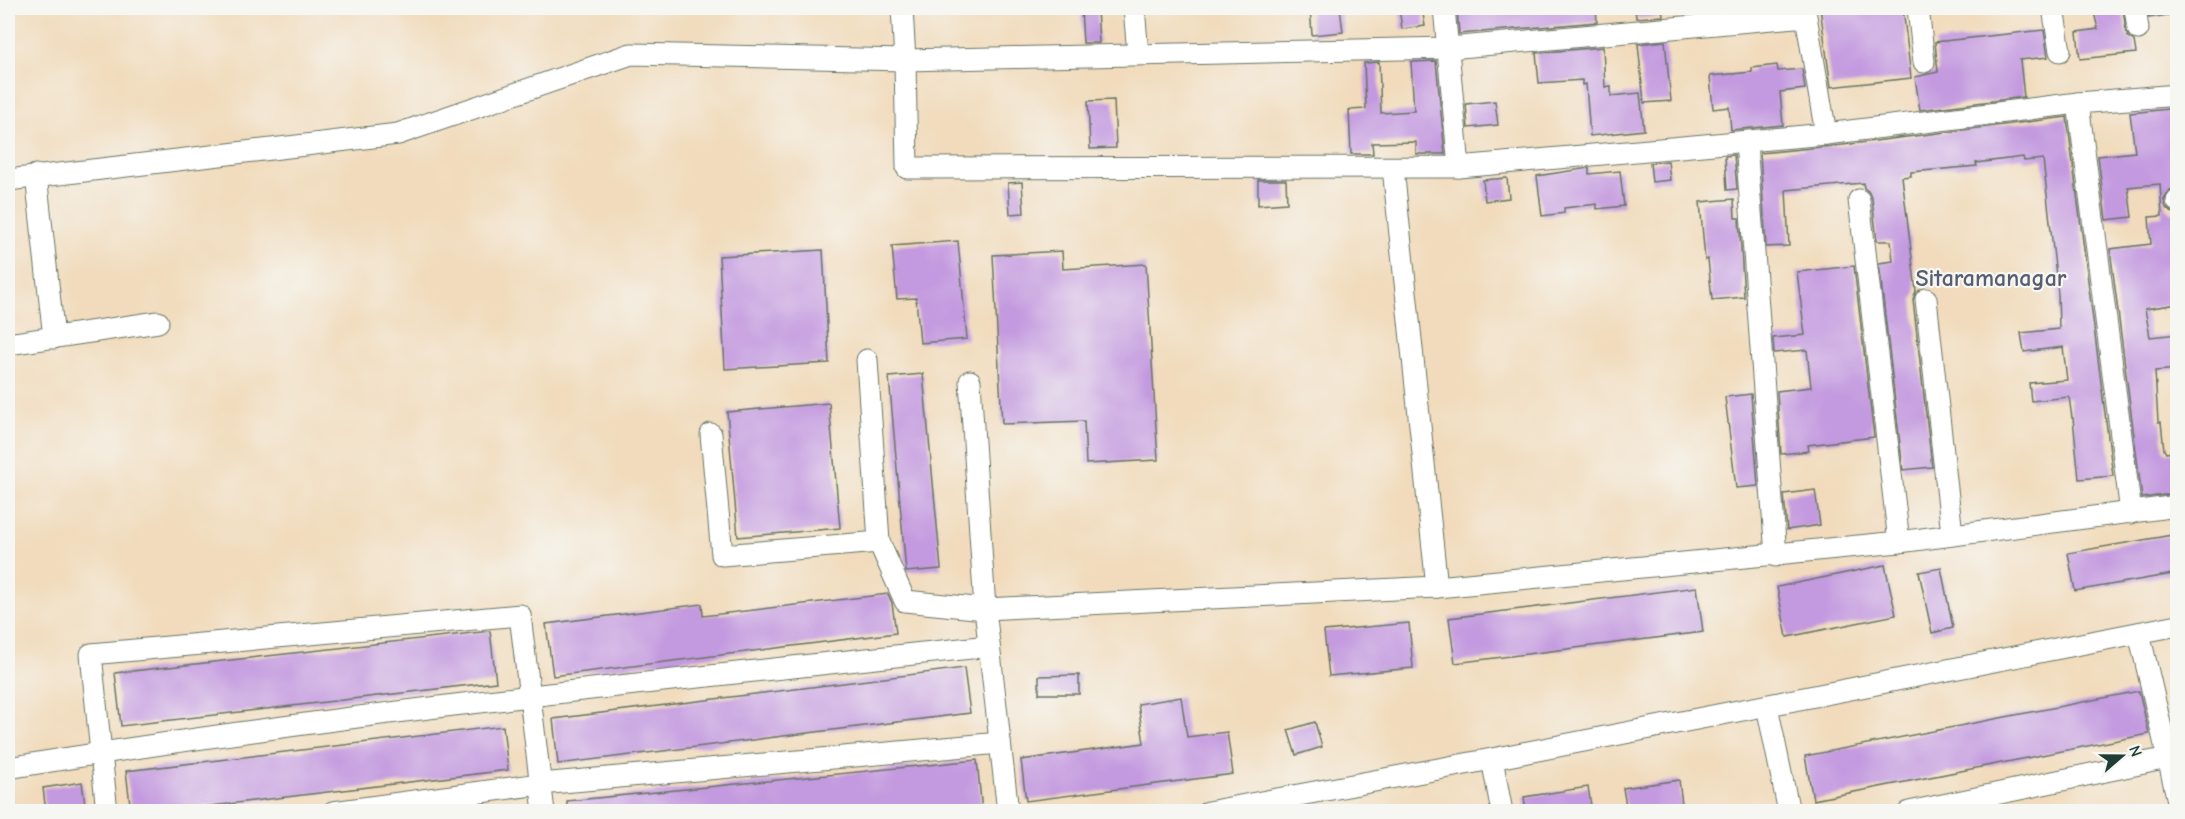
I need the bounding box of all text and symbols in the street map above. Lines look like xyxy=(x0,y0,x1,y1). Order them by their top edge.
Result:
district label: Sitaramanagar xyxy=(1915,264,2067,292)
north arrow xyxy=(2092,726,2152,786)
text: N xyxy=(2125,743,2145,759)

